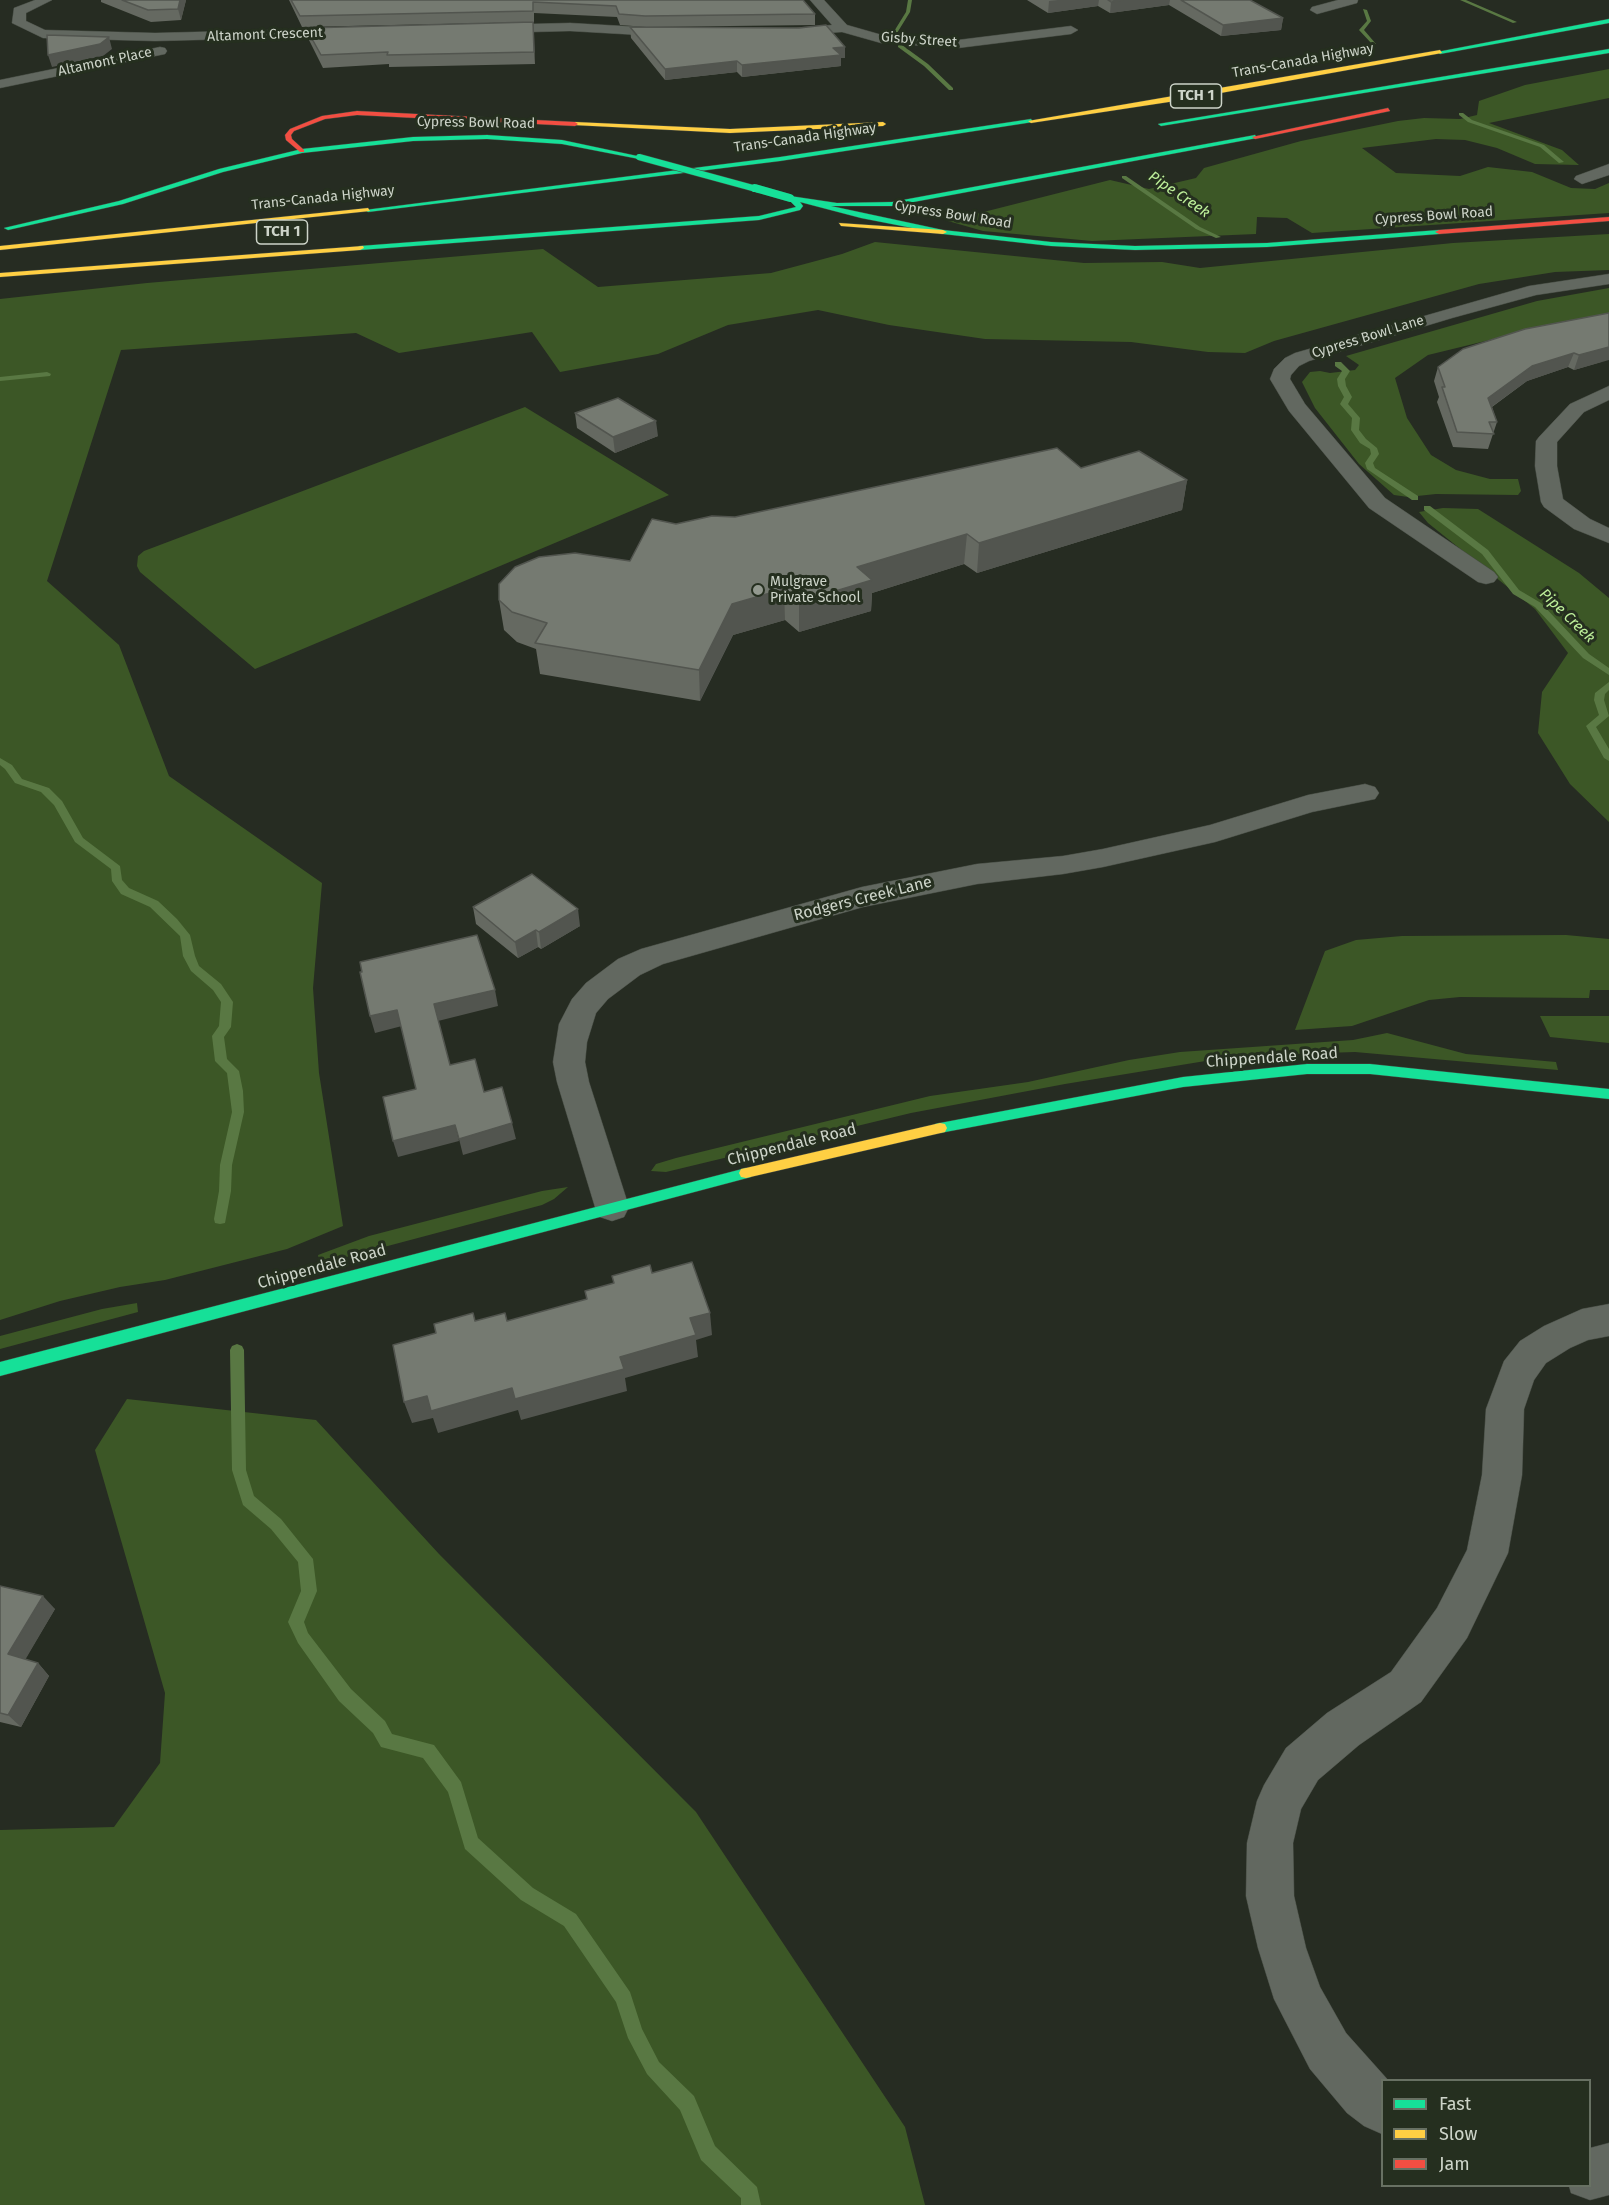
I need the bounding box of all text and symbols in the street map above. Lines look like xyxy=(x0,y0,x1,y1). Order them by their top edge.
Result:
street label: Altamont Crescent xyxy=(207,25,323,45)
street label: Gisby Street xyxy=(880,29,958,51)
street label: Trans-Canada Highway xyxy=(1231,40,1375,82)
street label: Altamont Place xyxy=(57,44,153,80)
road number: TCH 1 xyxy=(1170,84,1222,108)
street label: Cypress Bowl Road xyxy=(417,114,535,132)
street label: Trans-Canada Highway xyxy=(733,120,877,156)
water label: Pipe Creek xyxy=(1145,168,1213,222)
street label: Trans-Canada Highway xyxy=(251,182,395,214)
street label: Cypress Bowl Road xyxy=(893,197,1013,233)
street label: Cypress Bowl Road xyxy=(1374,203,1494,229)
road number: TCH 1 xyxy=(256,220,308,244)
street label: Cypress Bowl Lane xyxy=(1310,312,1426,362)
place label: Mulgrave Private School xyxy=(770,574,861,606)
marker: Mulgrave Private School xyxy=(751,583,765,597)
water label: Pipe Creek xyxy=(1536,585,1598,647)
street label: Rodgers Creek Lane xyxy=(792,873,934,925)
street label: Chippendale Road xyxy=(1205,1044,1339,1072)
street label: Chippendale Road xyxy=(725,1120,859,1170)
street label: Chippendale Road xyxy=(256,1241,388,1293)
legend xyxy=(1381,2079,1591,2187)
text: Fast xyxy=(1439,2093,1471,2115)
text: Slow xyxy=(1439,2123,1477,2145)
text: Jam xyxy=(1439,2153,1470,2175)

